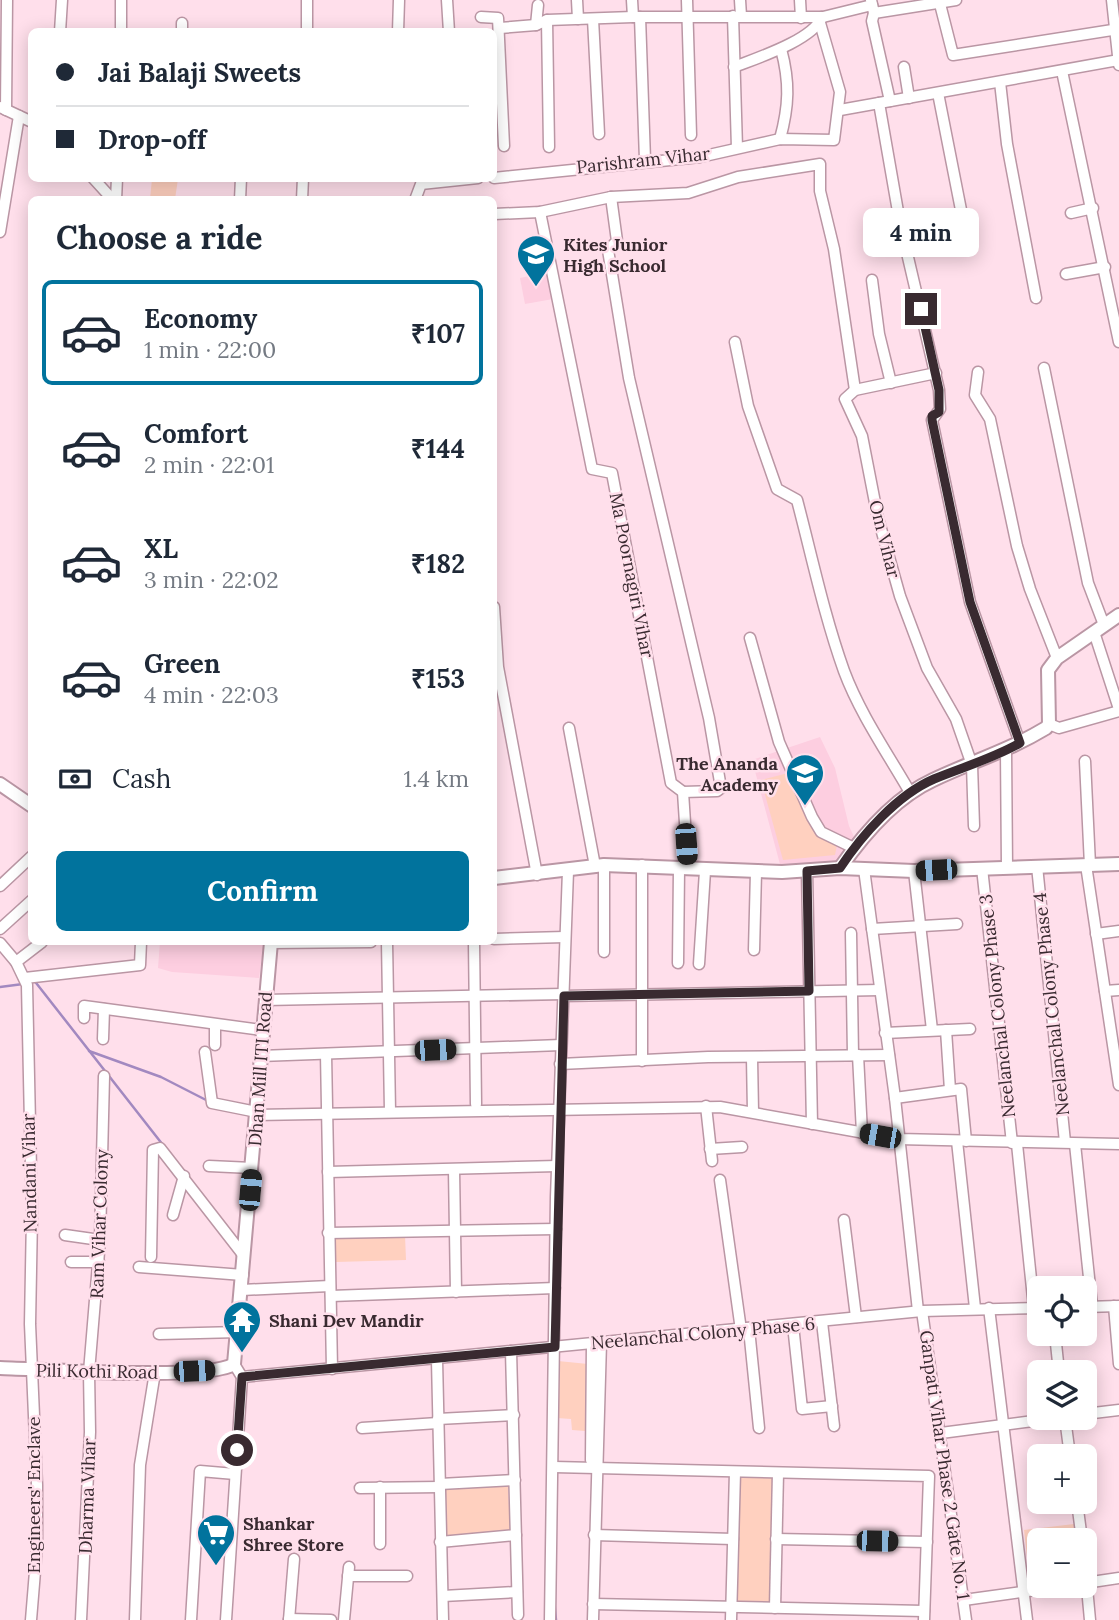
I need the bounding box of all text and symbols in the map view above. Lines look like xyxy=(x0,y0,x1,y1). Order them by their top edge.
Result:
text: Jai Balaji Sweets xyxy=(98,56,301,89)
text: Drop-off xyxy=(98,123,206,156)
street label: Parishram Vihar xyxy=(575,142,711,178)
callout: 4 min xyxy=(863,208,979,256)
text: Choose a ride xyxy=(56,217,263,258)
text: 4 min xyxy=(890,218,952,247)
school or university icon: Kites Junior High School xyxy=(515,233,557,288)
place label: Kites Junior High School xyxy=(563,233,668,277)
route end xyxy=(905,293,937,325)
icon: car xyxy=(60,301,123,364)
text: Economy xyxy=(144,302,257,335)
text: ₹107 xyxy=(411,317,465,350)
text: 1 min · 22:00 xyxy=(144,335,276,364)
icon: car xyxy=(60,416,123,479)
text: Comfort xyxy=(144,417,248,450)
text: ₹144 xyxy=(411,432,465,465)
text: 2 min · 22:01 xyxy=(144,450,274,479)
street label: Ma Poornagiri Vihar xyxy=(605,490,659,660)
street label: Om Vihar xyxy=(864,498,906,581)
icon: car xyxy=(60,531,123,594)
text: XL xyxy=(144,532,178,565)
text: ₹182 xyxy=(411,547,465,580)
text: 3 min · 22:02 xyxy=(144,565,279,594)
icon: car xyxy=(60,646,123,709)
text: Green xyxy=(144,647,220,680)
text: ₹153 xyxy=(411,662,465,695)
text: 4 min · 22:03 xyxy=(144,680,279,709)
place label: The Ananda Academy xyxy=(676,752,779,796)
school or university icon: The Ananda Academy xyxy=(784,752,826,807)
icon: cash xyxy=(56,760,94,798)
text: Cash xyxy=(112,762,171,795)
text: 1.4 km xyxy=(404,764,469,793)
car xyxy=(675,822,698,866)
button: Confirm xyxy=(56,851,469,931)
car xyxy=(915,858,958,882)
street label: Neelanchal Colony Phase 4 xyxy=(1028,891,1074,1117)
street label: Neelanchal Colony Phase 3 xyxy=(974,893,1020,1119)
street label: Dhan Mill ITI Road xyxy=(243,991,277,1147)
car xyxy=(414,1039,457,1061)
street label: Nandani Vihar xyxy=(16,1113,42,1233)
car xyxy=(858,1122,903,1150)
street label: Ram Vihar Colony xyxy=(85,1148,113,1299)
car xyxy=(238,1168,263,1212)
map controls xyxy=(1027,1276,1097,1598)
button: locate xyxy=(1027,1276,1097,1346)
temple icon: Shani Dev Mandir xyxy=(221,1299,263,1354)
place label: Shani Dev Mandir xyxy=(269,1309,424,1332)
street label: Neelanchal Colony Phase 6 xyxy=(590,1312,816,1354)
street label: Ganpati Vihar Phase 2 Gate No. 1 xyxy=(915,1329,975,1601)
street label: Pili Kothi Road xyxy=(36,1358,159,1384)
car xyxy=(173,1360,216,1382)
button: layers xyxy=(1027,1360,1097,1430)
street label: Engineers' Enclave xyxy=(22,1416,45,1573)
route start xyxy=(221,1434,253,1466)
street label: Dharma Vihar xyxy=(73,1438,101,1554)
button: + xyxy=(1027,1444,1097,1514)
supermarket icon: Shankar Shree Store xyxy=(195,1512,237,1567)
place label: Shankar Shree Store xyxy=(243,1512,344,1556)
button: − xyxy=(1027,1528,1097,1598)
car xyxy=(856,1530,899,1552)

